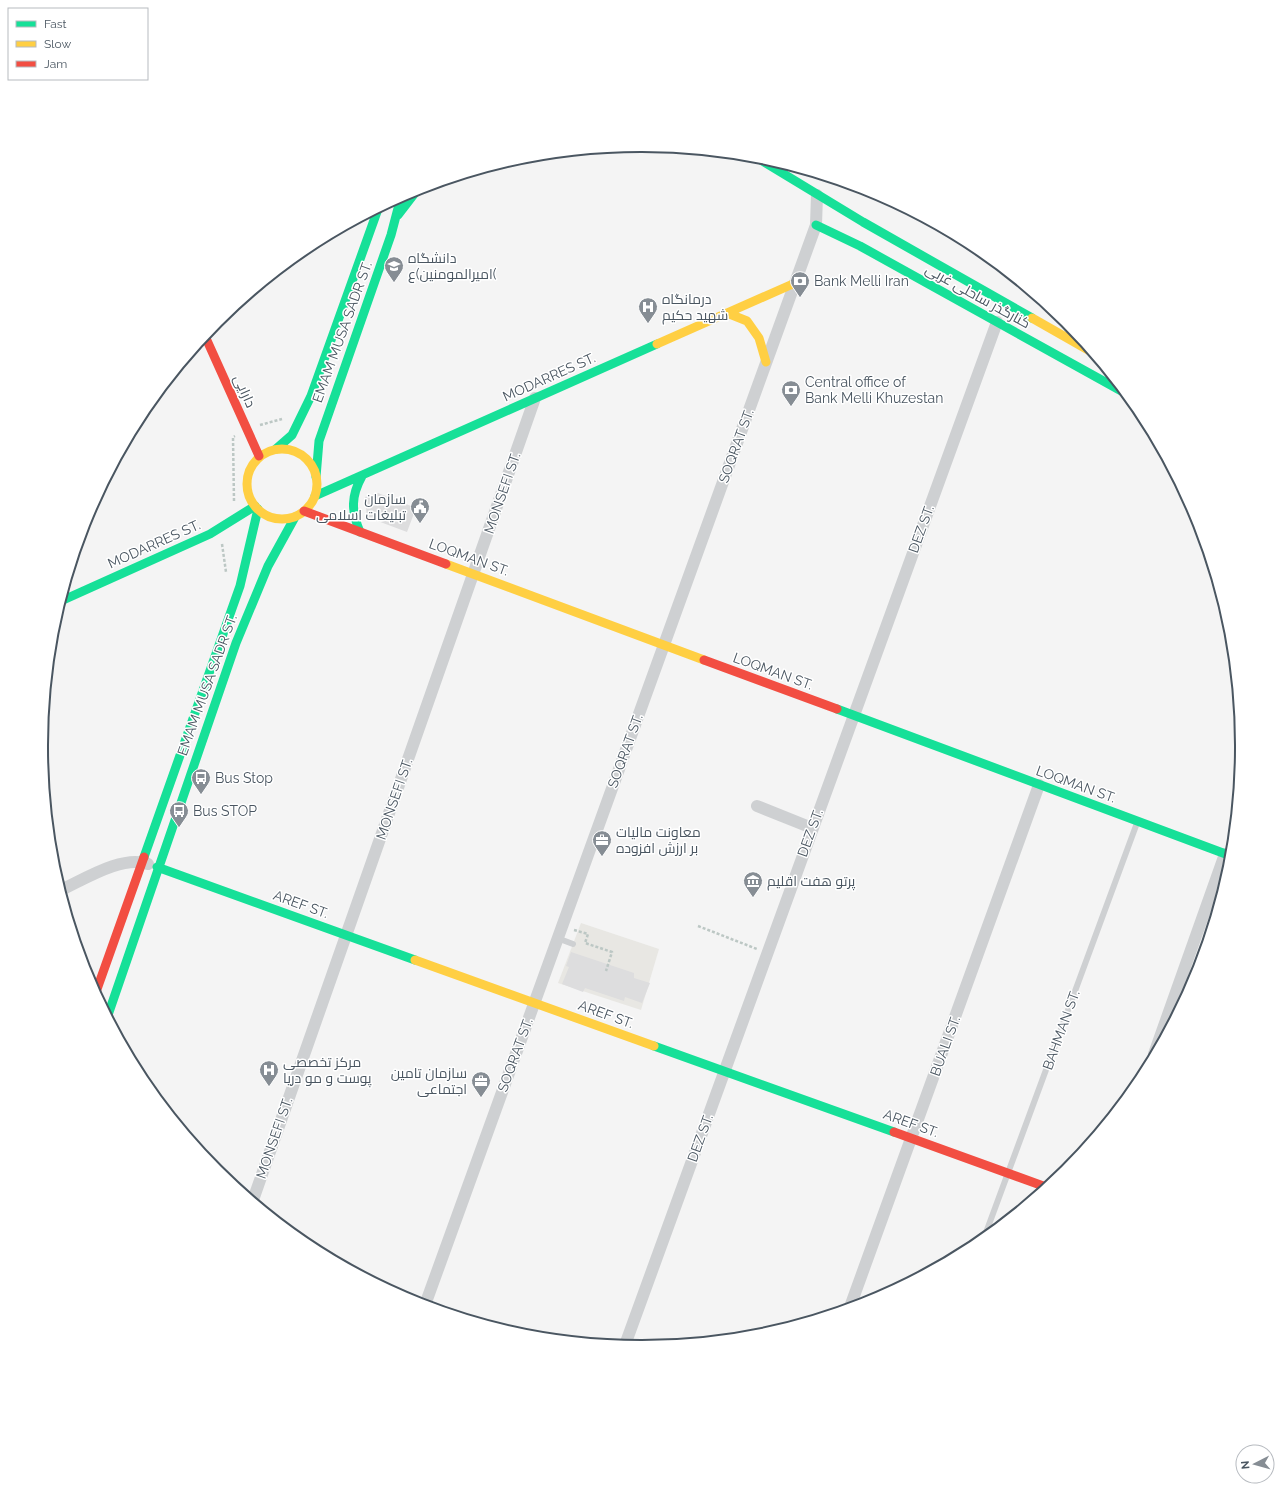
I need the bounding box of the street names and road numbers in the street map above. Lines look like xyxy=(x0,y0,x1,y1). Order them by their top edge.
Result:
street label: EMAM MUSA SADR ST. xyxy=(309,259,375,405)
street label: کنارگذر ساحلی غربی xyxy=(923,261,1033,331)
street label: MODARRES ST. xyxy=(500,349,598,405)
street label: دارایی xyxy=(231,372,259,410)
street label: SOQRAT ST. xyxy=(715,407,757,485)
street label: MONSEFI ST. xyxy=(481,450,523,536)
street label: DEZ ST. xyxy=(905,503,937,555)
street label: MODARRES ST. xyxy=(105,516,203,572)
street label: LOQMAN ST. xyxy=(427,535,511,579)
street label: EMAM MUSA SADR ST. xyxy=(174,612,240,758)
street label: LOQMAN ST. xyxy=(731,649,815,693)
street label: SOQRAT ST. xyxy=(604,712,646,790)
street label: MONSEFI ST. xyxy=(373,756,415,842)
street label: LOQMAN ST. xyxy=(1034,762,1118,806)
street label: DEZ ST. xyxy=(794,807,826,859)
street label: AREF ST. xyxy=(271,887,331,921)
street label: BAHMAN ST. xyxy=(1039,988,1083,1072)
street label: AREF ST. xyxy=(576,997,636,1031)
street label: BUALI ST. xyxy=(927,1014,963,1078)
street label: SOQRAT ST. xyxy=(494,1016,536,1094)
street label: MONSEFI ST. xyxy=(253,1095,295,1181)
street label: AREF ST. xyxy=(881,1106,941,1140)
street label: DEZ ST. xyxy=(684,1112,716,1164)

